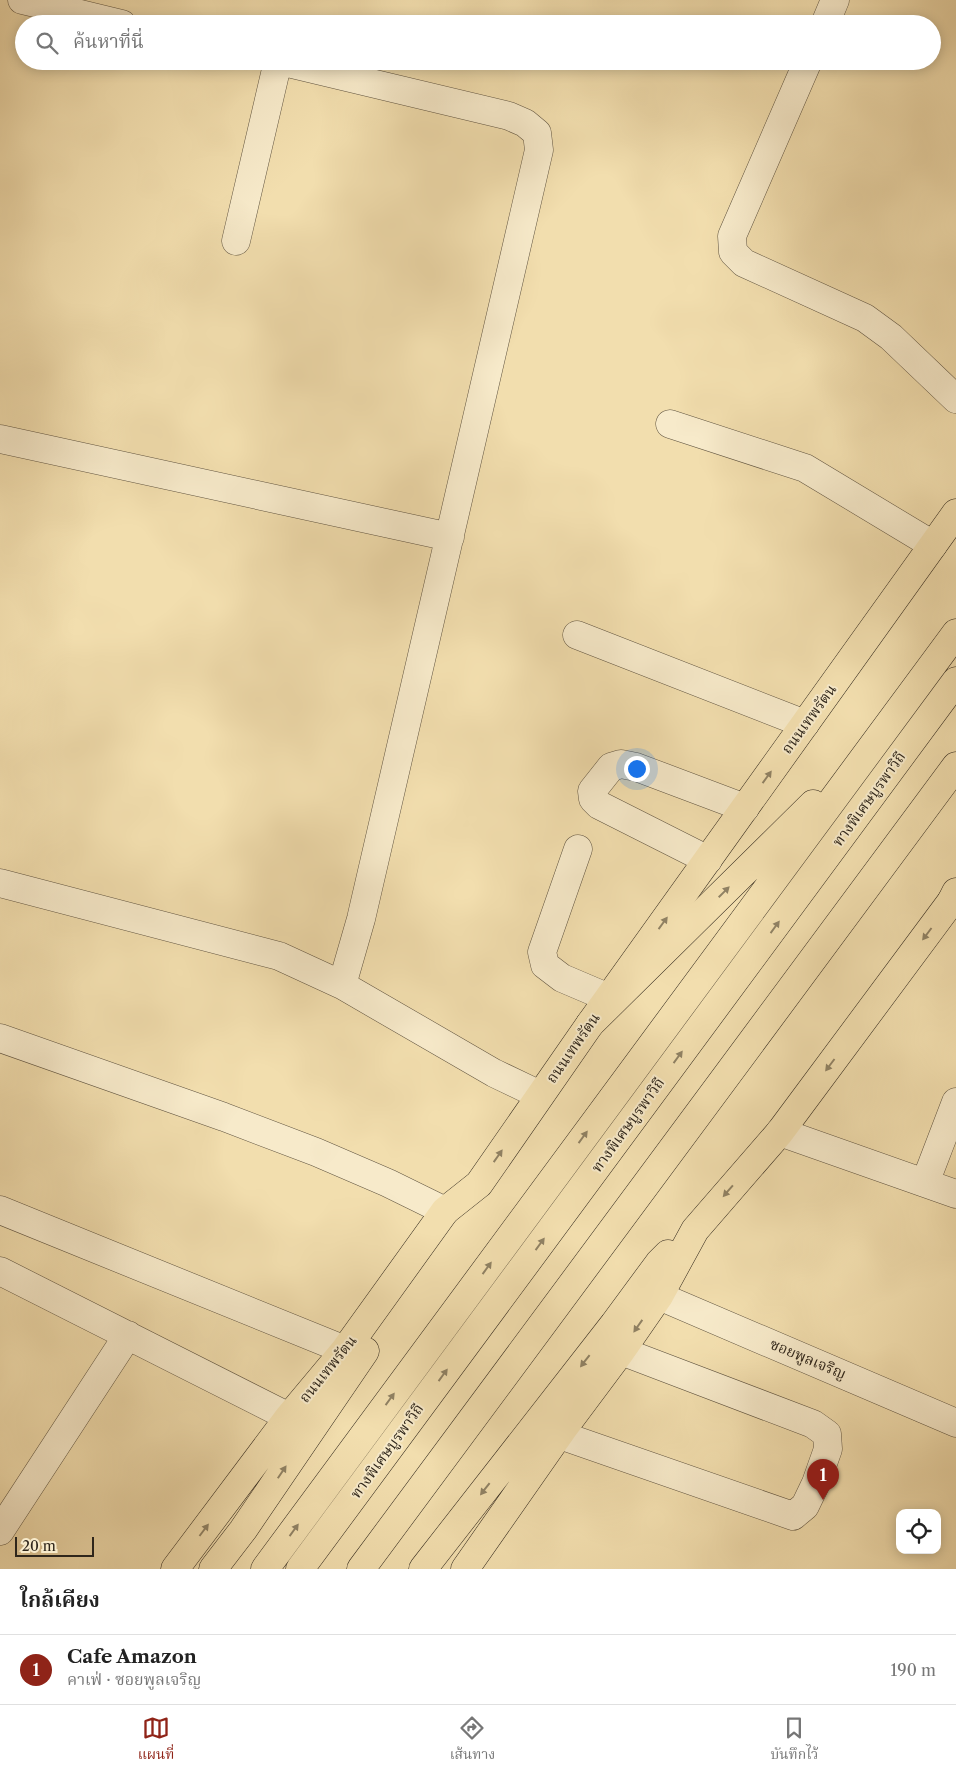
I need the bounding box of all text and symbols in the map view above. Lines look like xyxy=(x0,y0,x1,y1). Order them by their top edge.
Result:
search box xyxy=(15,15,941,70)
icon: search xyxy=(33,29,61,57)
text: ค้นหาที่นี่ xyxy=(73,30,144,53)
street label: ถนนเทพรัตน xyxy=(777,680,840,757)
street label: ทางพิเศษบูรพาวิถี xyxy=(828,748,910,850)
your location xyxy=(624,756,650,782)
one-way arrow xyxy=(762,770,772,784)
one-way arrow xyxy=(718,886,730,898)
one-way arrow xyxy=(658,916,668,930)
one-way arrow xyxy=(769,921,780,934)
one-way arrow xyxy=(922,927,932,941)
street label: ถนนเทพรัตน xyxy=(541,1009,604,1087)
one-way arrow xyxy=(673,1050,683,1064)
one-way arrow xyxy=(824,1058,835,1071)
street label: ทางพิเศษบูรพาวิถี xyxy=(587,1074,669,1176)
one-way arrow xyxy=(578,1131,588,1144)
one-way arrow xyxy=(493,1149,503,1163)
one-way arrow xyxy=(722,1185,734,1197)
one-way arrow xyxy=(535,1237,545,1251)
one-way arrow xyxy=(482,1261,492,1275)
one-way arrow xyxy=(633,1319,643,1333)
street label: ถนนเทพรัตน xyxy=(295,1331,361,1406)
street label: ซอยพูลเจริญ xyxy=(767,1334,849,1384)
one-way arrow xyxy=(580,1354,591,1367)
one-way arrow xyxy=(438,1369,449,1382)
one-way arrow xyxy=(385,1393,396,1406)
street label: ทางพิเศษบูรพาวิถี xyxy=(346,1400,428,1502)
pin: 1 xyxy=(807,1459,839,1500)
one-way arrow xyxy=(277,1465,287,1479)
one-way arrow xyxy=(480,1482,491,1495)
map controls xyxy=(896,1509,941,1554)
button: locate xyxy=(896,1509,941,1554)
one-way arrow xyxy=(199,1523,209,1537)
one-way arrow xyxy=(289,1523,299,1537)
scale bar xyxy=(15,1534,94,1557)
text: 20 m xyxy=(22,1537,56,1555)
text: ใกล้เคียง xyxy=(20,1587,100,1612)
text: Cafe Amazon xyxy=(67,1645,197,1668)
text: 1 xyxy=(32,1660,40,1680)
text: 190 m xyxy=(891,1660,936,1680)
text: คาเฟ่ · ซอยพูลเจริญ xyxy=(67,1669,201,1689)
tab: แผนที่ xyxy=(138,1714,174,1766)
tab: เส้นทาง xyxy=(450,1714,495,1766)
tab: บันทึกไว้ xyxy=(771,1714,818,1766)

